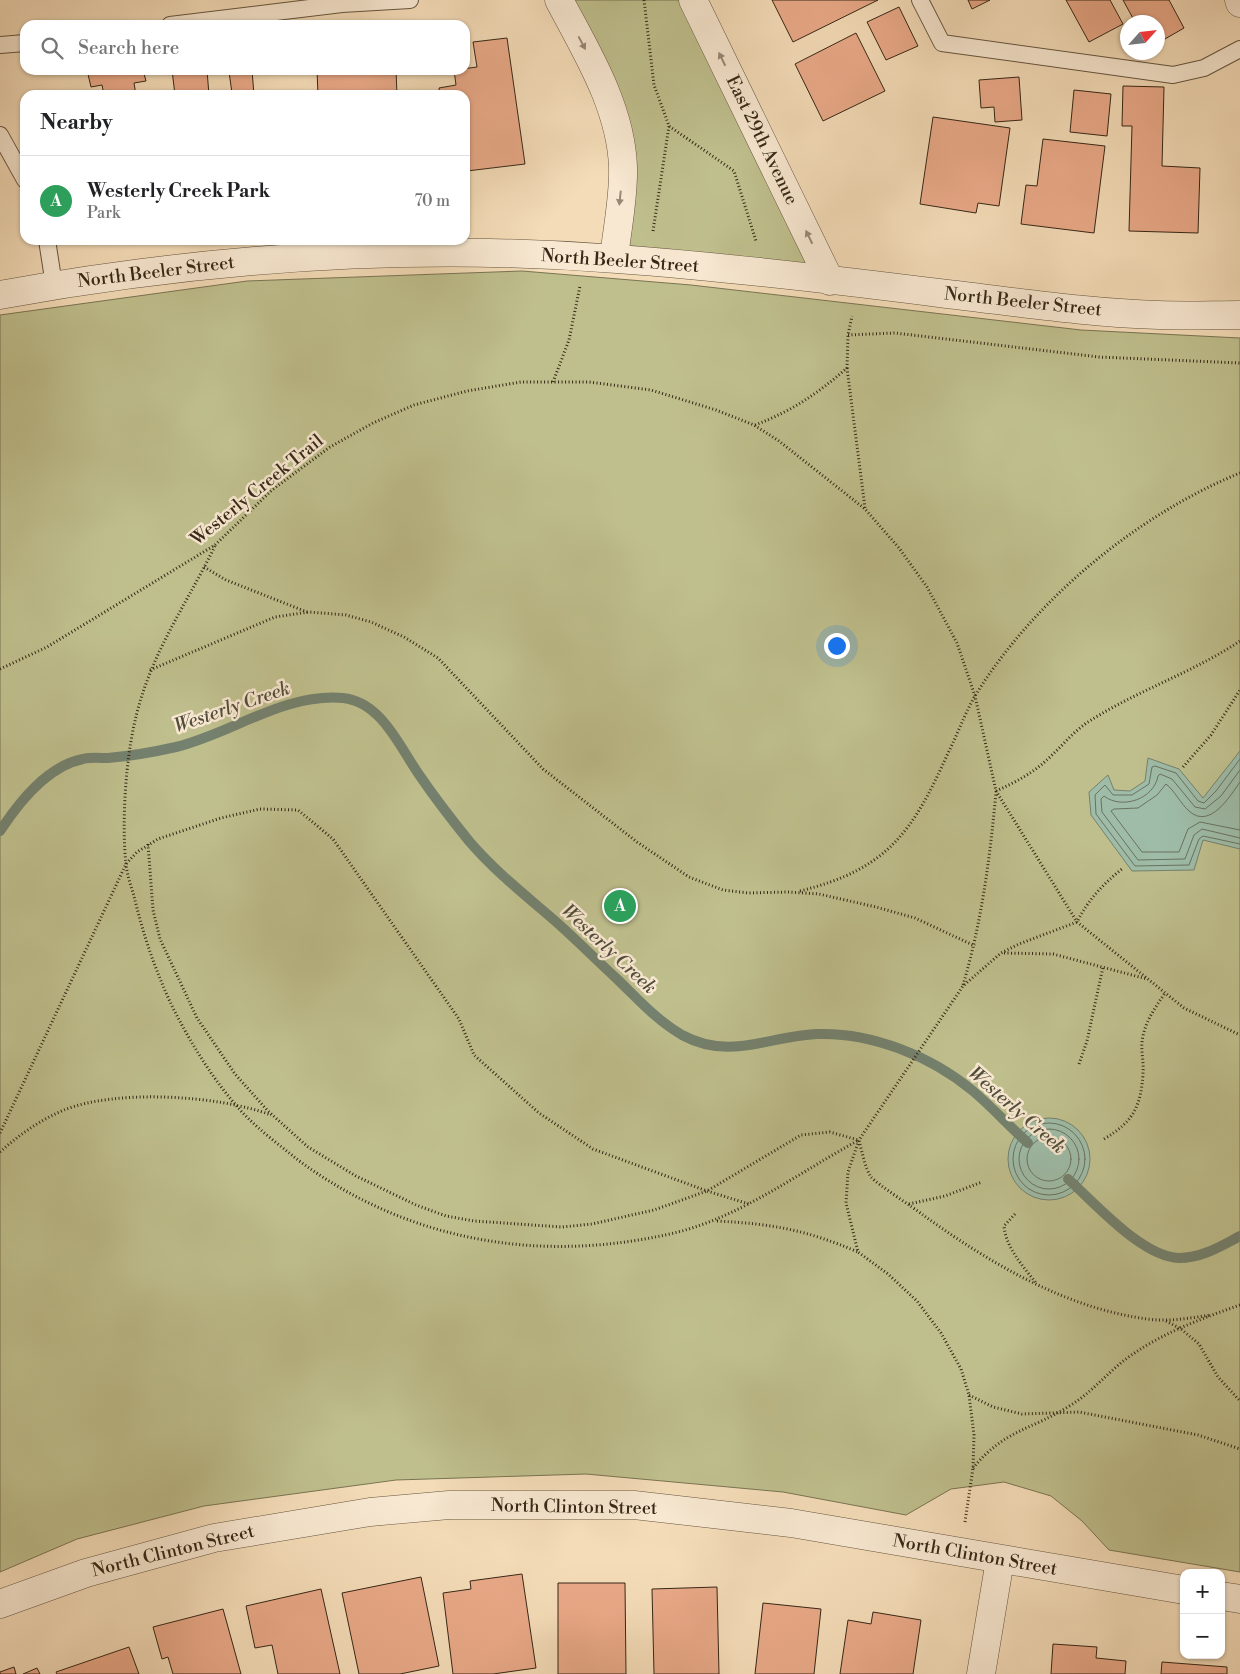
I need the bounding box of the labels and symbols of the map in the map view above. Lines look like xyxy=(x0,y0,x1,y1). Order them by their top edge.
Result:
north arrow xyxy=(1120,15,1165,60)
one-way arrow xyxy=(578,36,586,50)
one-way arrow xyxy=(718,52,726,67)
street label: East 29th Avenue xyxy=(721,72,803,208)
one-way arrow xyxy=(616,190,624,206)
one-way arrow xyxy=(805,230,813,244)
street label: North Beeler Street xyxy=(540,244,700,278)
street label: North Beeler Street xyxy=(76,251,237,293)
street label: North Beeler Street xyxy=(943,282,1103,322)
street label: Westerly Creek Trail xyxy=(185,429,329,551)
your location xyxy=(824,633,850,659)
water label: Westerly Creek xyxy=(171,676,293,738)
pin: A xyxy=(604,887,636,925)
water label: Westerly Creek xyxy=(556,899,662,999)
water label: Westerly Creek xyxy=(963,1061,1071,1159)
street label: North Clinton Street xyxy=(491,1494,658,1520)
street label: North Clinton Street xyxy=(89,1520,257,1582)
street label: North Clinton Street xyxy=(891,1529,1060,1581)

